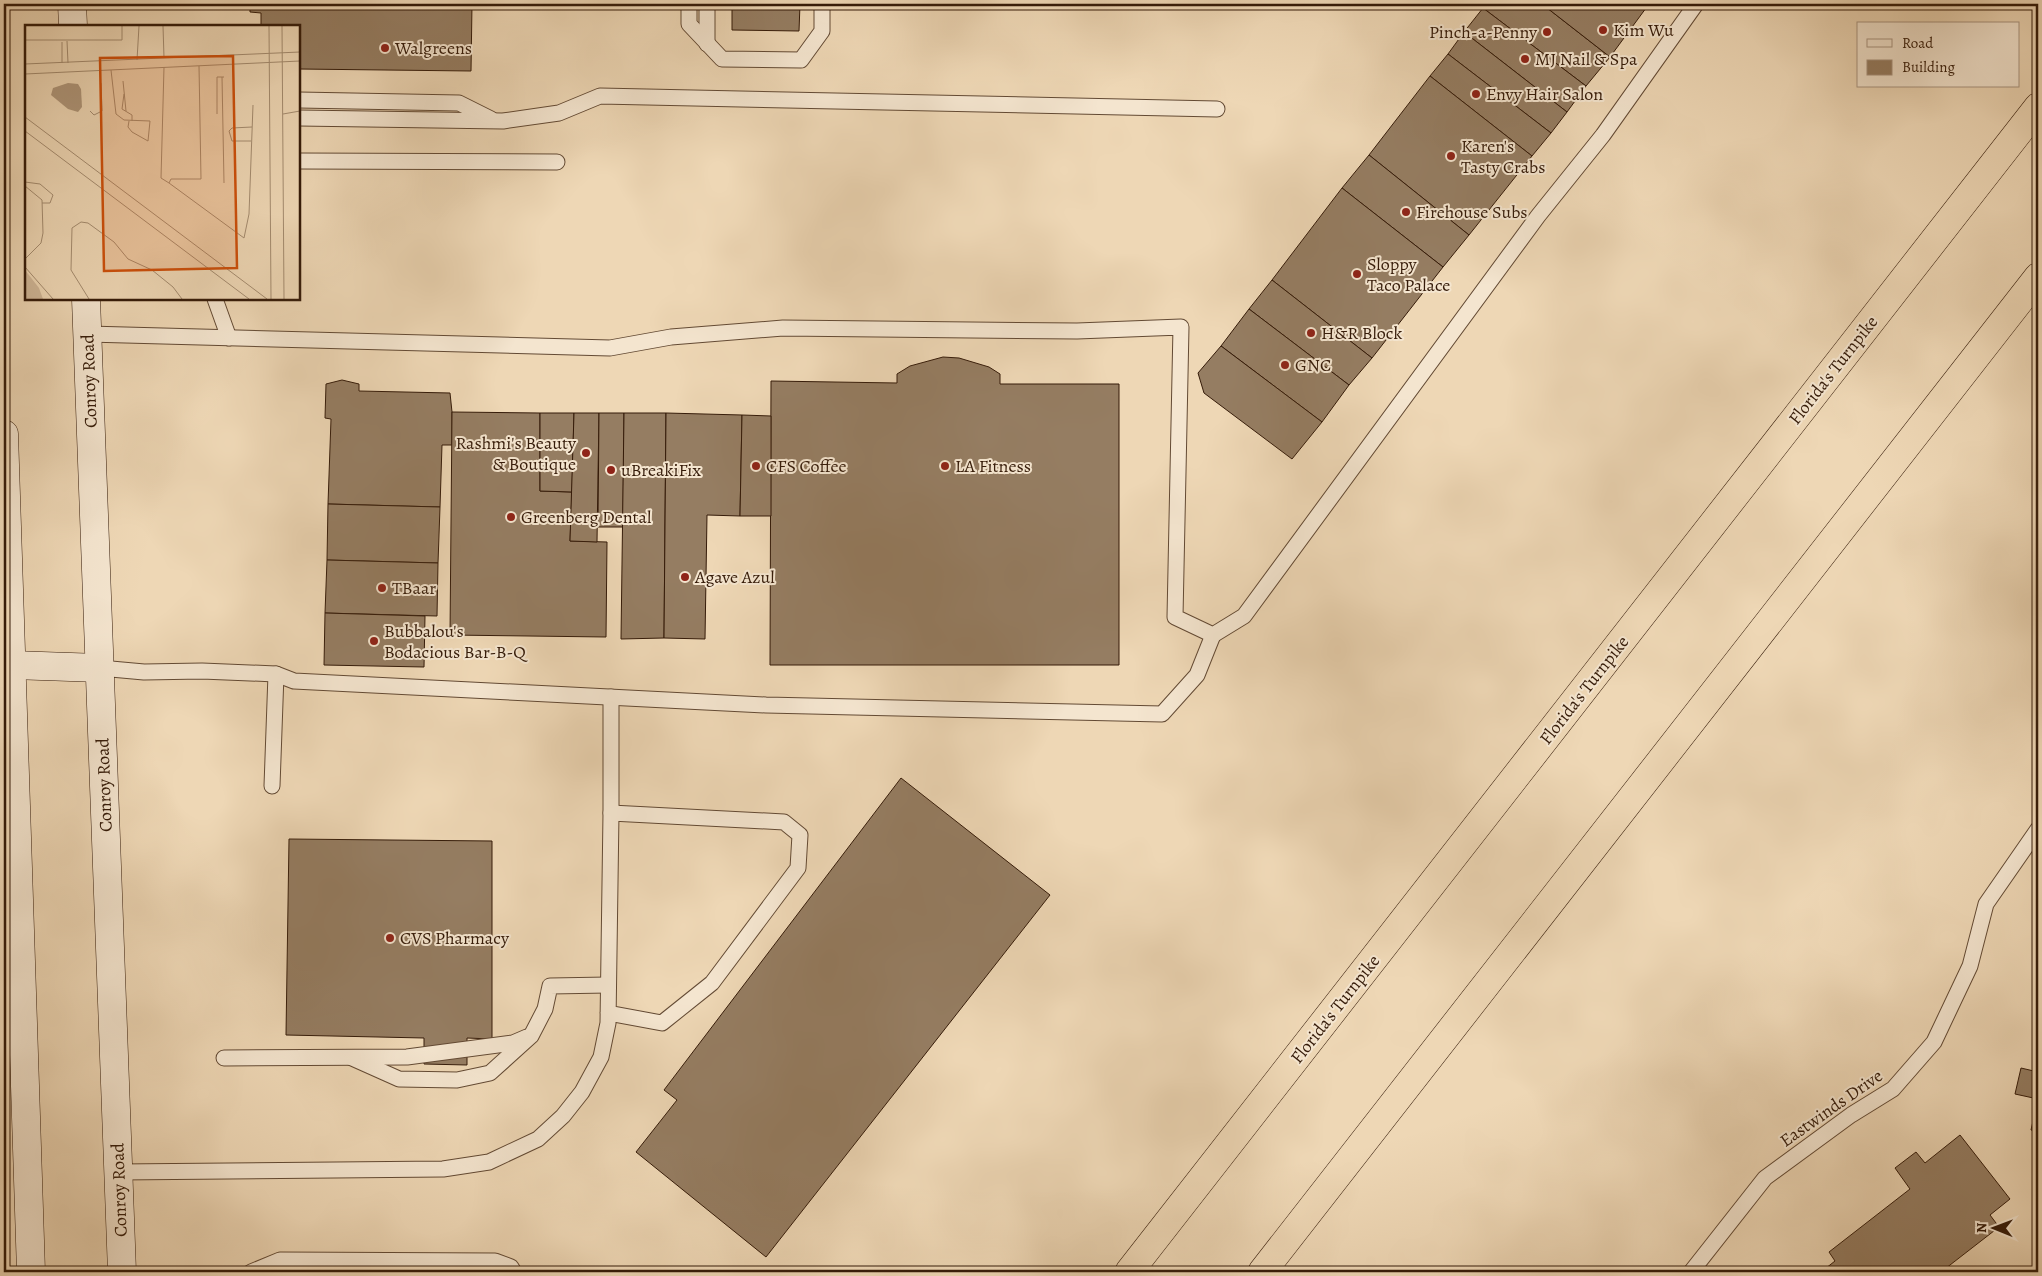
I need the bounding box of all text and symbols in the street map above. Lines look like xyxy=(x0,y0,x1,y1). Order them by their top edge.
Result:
place label: Kim Wu xyxy=(1613,18,1674,42)
place label: Pinch-a-Penny xyxy=(1429,20,1538,44)
legend xyxy=(1857,22,2020,88)
marker: Kim Wu xyxy=(1597,24,1609,36)
inset map xyxy=(25,25,300,300)
marker: Pinch-a-Penny xyxy=(1541,26,1553,38)
text: Road xyxy=(1902,33,1934,53)
place label: Walgreens xyxy=(394,36,472,60)
marker: Walgreens xyxy=(379,42,391,54)
place label: MJ Nail & Spa xyxy=(1535,47,1638,71)
marker: MJ Nail & Spa xyxy=(1519,53,1531,65)
text: Building xyxy=(1902,57,1955,77)
place label: Envy Hair Salon xyxy=(1486,82,1603,106)
marker: Envy Hair Salon xyxy=(1470,88,1482,100)
place label: Karen's Tasty Crabs xyxy=(1461,134,1545,179)
marker: Karen's Tasty Crabs xyxy=(1445,150,1457,162)
place label: Firehouse Subs xyxy=(1416,200,1528,224)
marker: Firehouse Subs xyxy=(1400,206,1412,218)
place label: Sloppy Taco Palace xyxy=(1367,252,1450,297)
marker: Sloppy Taco Palace xyxy=(1351,268,1363,280)
street label: Florida's Turnpike xyxy=(1783,311,1883,429)
place label: H&R Block xyxy=(1321,321,1402,345)
marker: H&R Block xyxy=(1305,327,1317,339)
street label: Conroy Road xyxy=(75,333,103,428)
place label: GNC xyxy=(1295,353,1331,377)
marker: GNC xyxy=(1279,359,1291,371)
place label: Rashmi's Beauty & Boutique xyxy=(455,431,577,476)
marker: Rashmi's Beauty & Boutique xyxy=(580,447,592,459)
place label: CFS Coffee xyxy=(766,454,847,478)
place label: LA Fitness xyxy=(955,454,1031,478)
place label: uBreakiFix xyxy=(621,458,701,482)
marker: CFS Coffee xyxy=(750,460,762,472)
marker: LA Fitness xyxy=(939,460,951,472)
marker: uBreakiFix xyxy=(605,464,617,476)
place label: Greenberg Dental xyxy=(521,505,652,529)
marker: Greenberg Dental xyxy=(505,511,517,523)
place label: Agave Azul xyxy=(694,565,775,589)
marker: Agave Azul xyxy=(679,571,691,583)
place label: TBaar xyxy=(392,576,436,600)
marker: TBaar xyxy=(376,582,388,594)
place label: Bubbalou's Bodacious Bar-B-Q xyxy=(384,619,528,664)
street label: Florida's Turnpike xyxy=(1534,631,1634,749)
marker: Bubbalou's Bodacious Bar-B-Q xyxy=(368,635,380,647)
street label: Conroy Road xyxy=(90,737,118,832)
place label: CVS Pharmacy xyxy=(400,926,510,950)
marker: CVS Pharmacy xyxy=(384,932,396,944)
street label: Florida's Turnpike xyxy=(1285,950,1385,1068)
street label: Eastwinds Drive xyxy=(1775,1064,1887,1152)
street label: Conroy Road xyxy=(105,1142,133,1237)
north arrow xyxy=(1970,1204,2020,1254)
text: N xyxy=(1972,1223,1991,1233)

